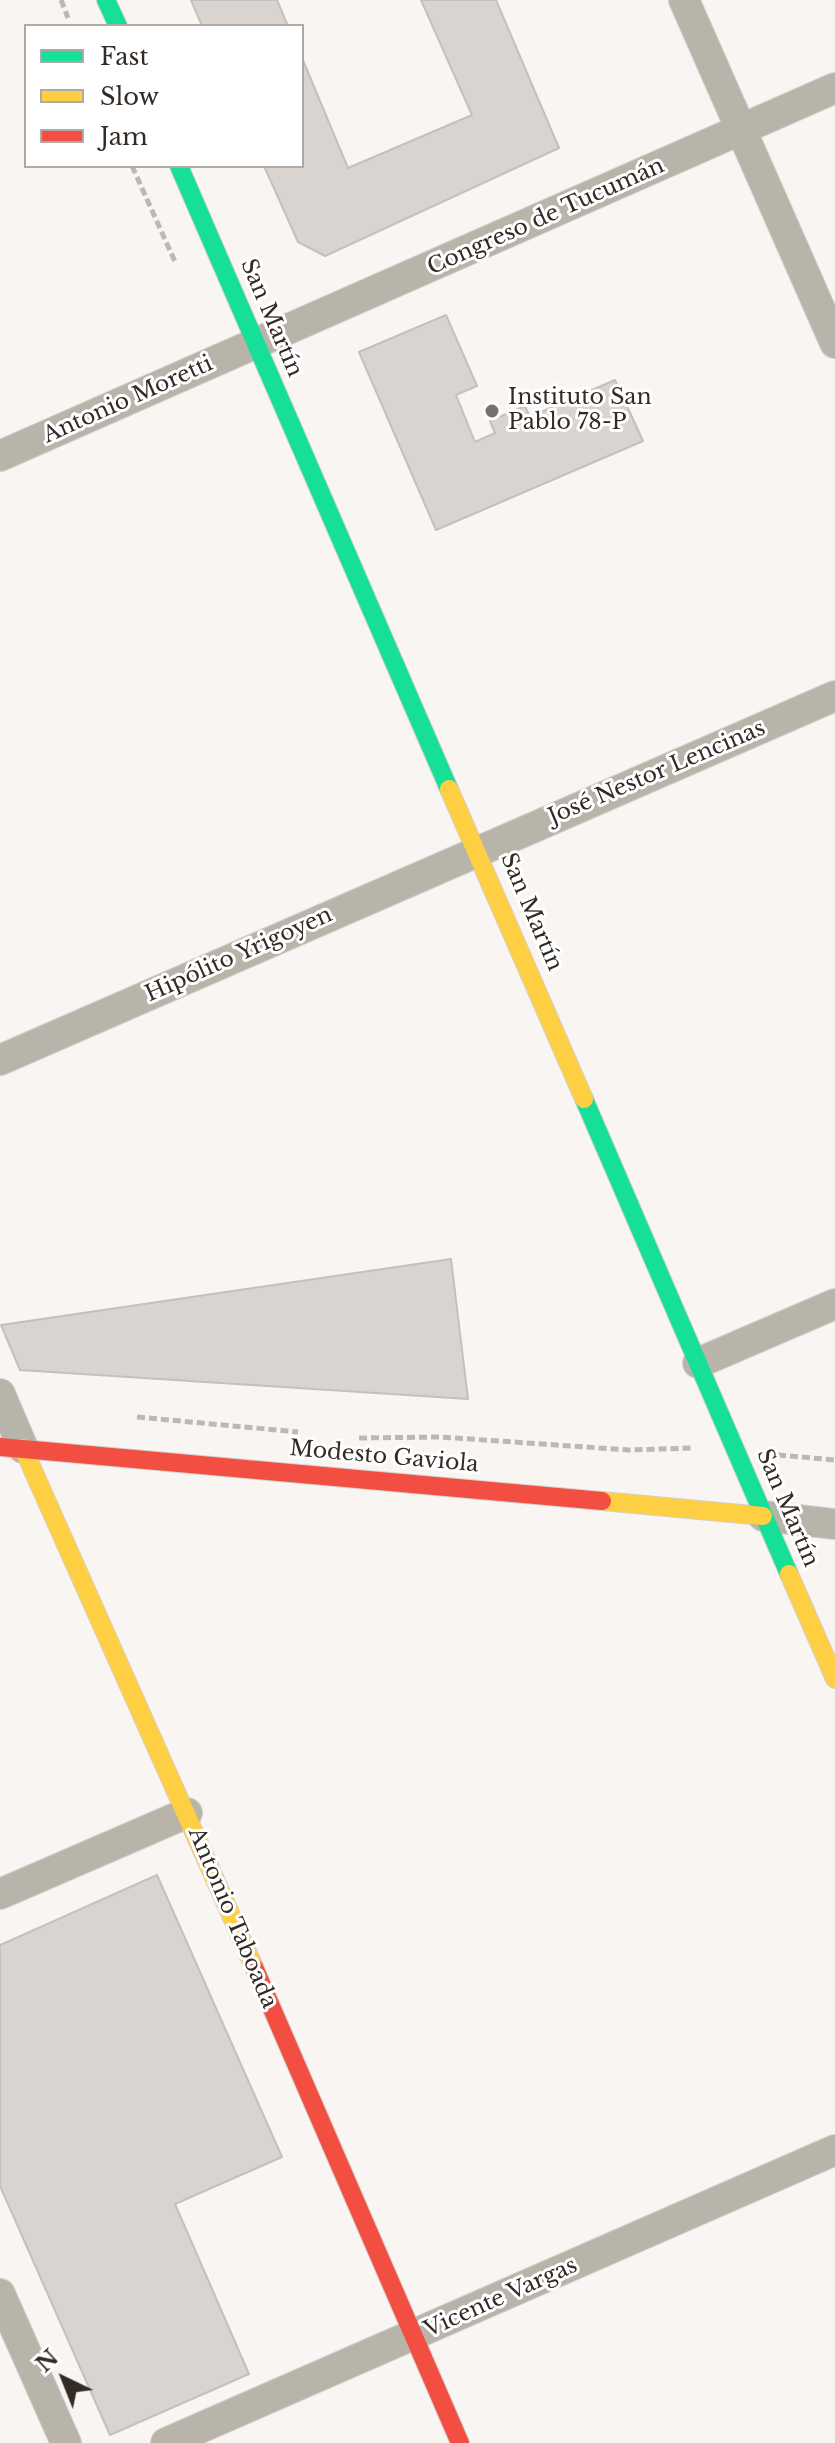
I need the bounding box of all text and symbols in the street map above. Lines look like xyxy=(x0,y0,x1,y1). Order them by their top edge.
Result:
legend xyxy=(24,24,304,168)
text: Fast xyxy=(100,42,148,71)
text: Slow xyxy=(100,82,159,111)
text: Jam xyxy=(100,122,148,151)
street label: Congreso de Tucumán xyxy=(424,153,668,281)
street label: San Martín xyxy=(234,255,308,381)
street label: Antonio Moretti xyxy=(39,351,217,449)
place label: Instituto San Pablo 78-P xyxy=(508,385,652,436)
marker: Instituto San Pablo 78-P xyxy=(483,402,501,420)
street label: José Nestor Lencinas xyxy=(545,715,769,831)
street label: San Martín xyxy=(494,849,568,975)
street label: Hipólito Yrigoyen xyxy=(141,902,337,1008)
street label: Modesto Gaviola xyxy=(288,1436,480,1478)
street label: San Martín xyxy=(750,1445,824,1571)
street label: Antonio Taboada xyxy=(182,1824,282,2012)
street label: Vicente Vargas xyxy=(420,2252,582,2344)
north arrow xyxy=(24,2339,104,2419)
text: N xyxy=(31,2344,64,2378)

